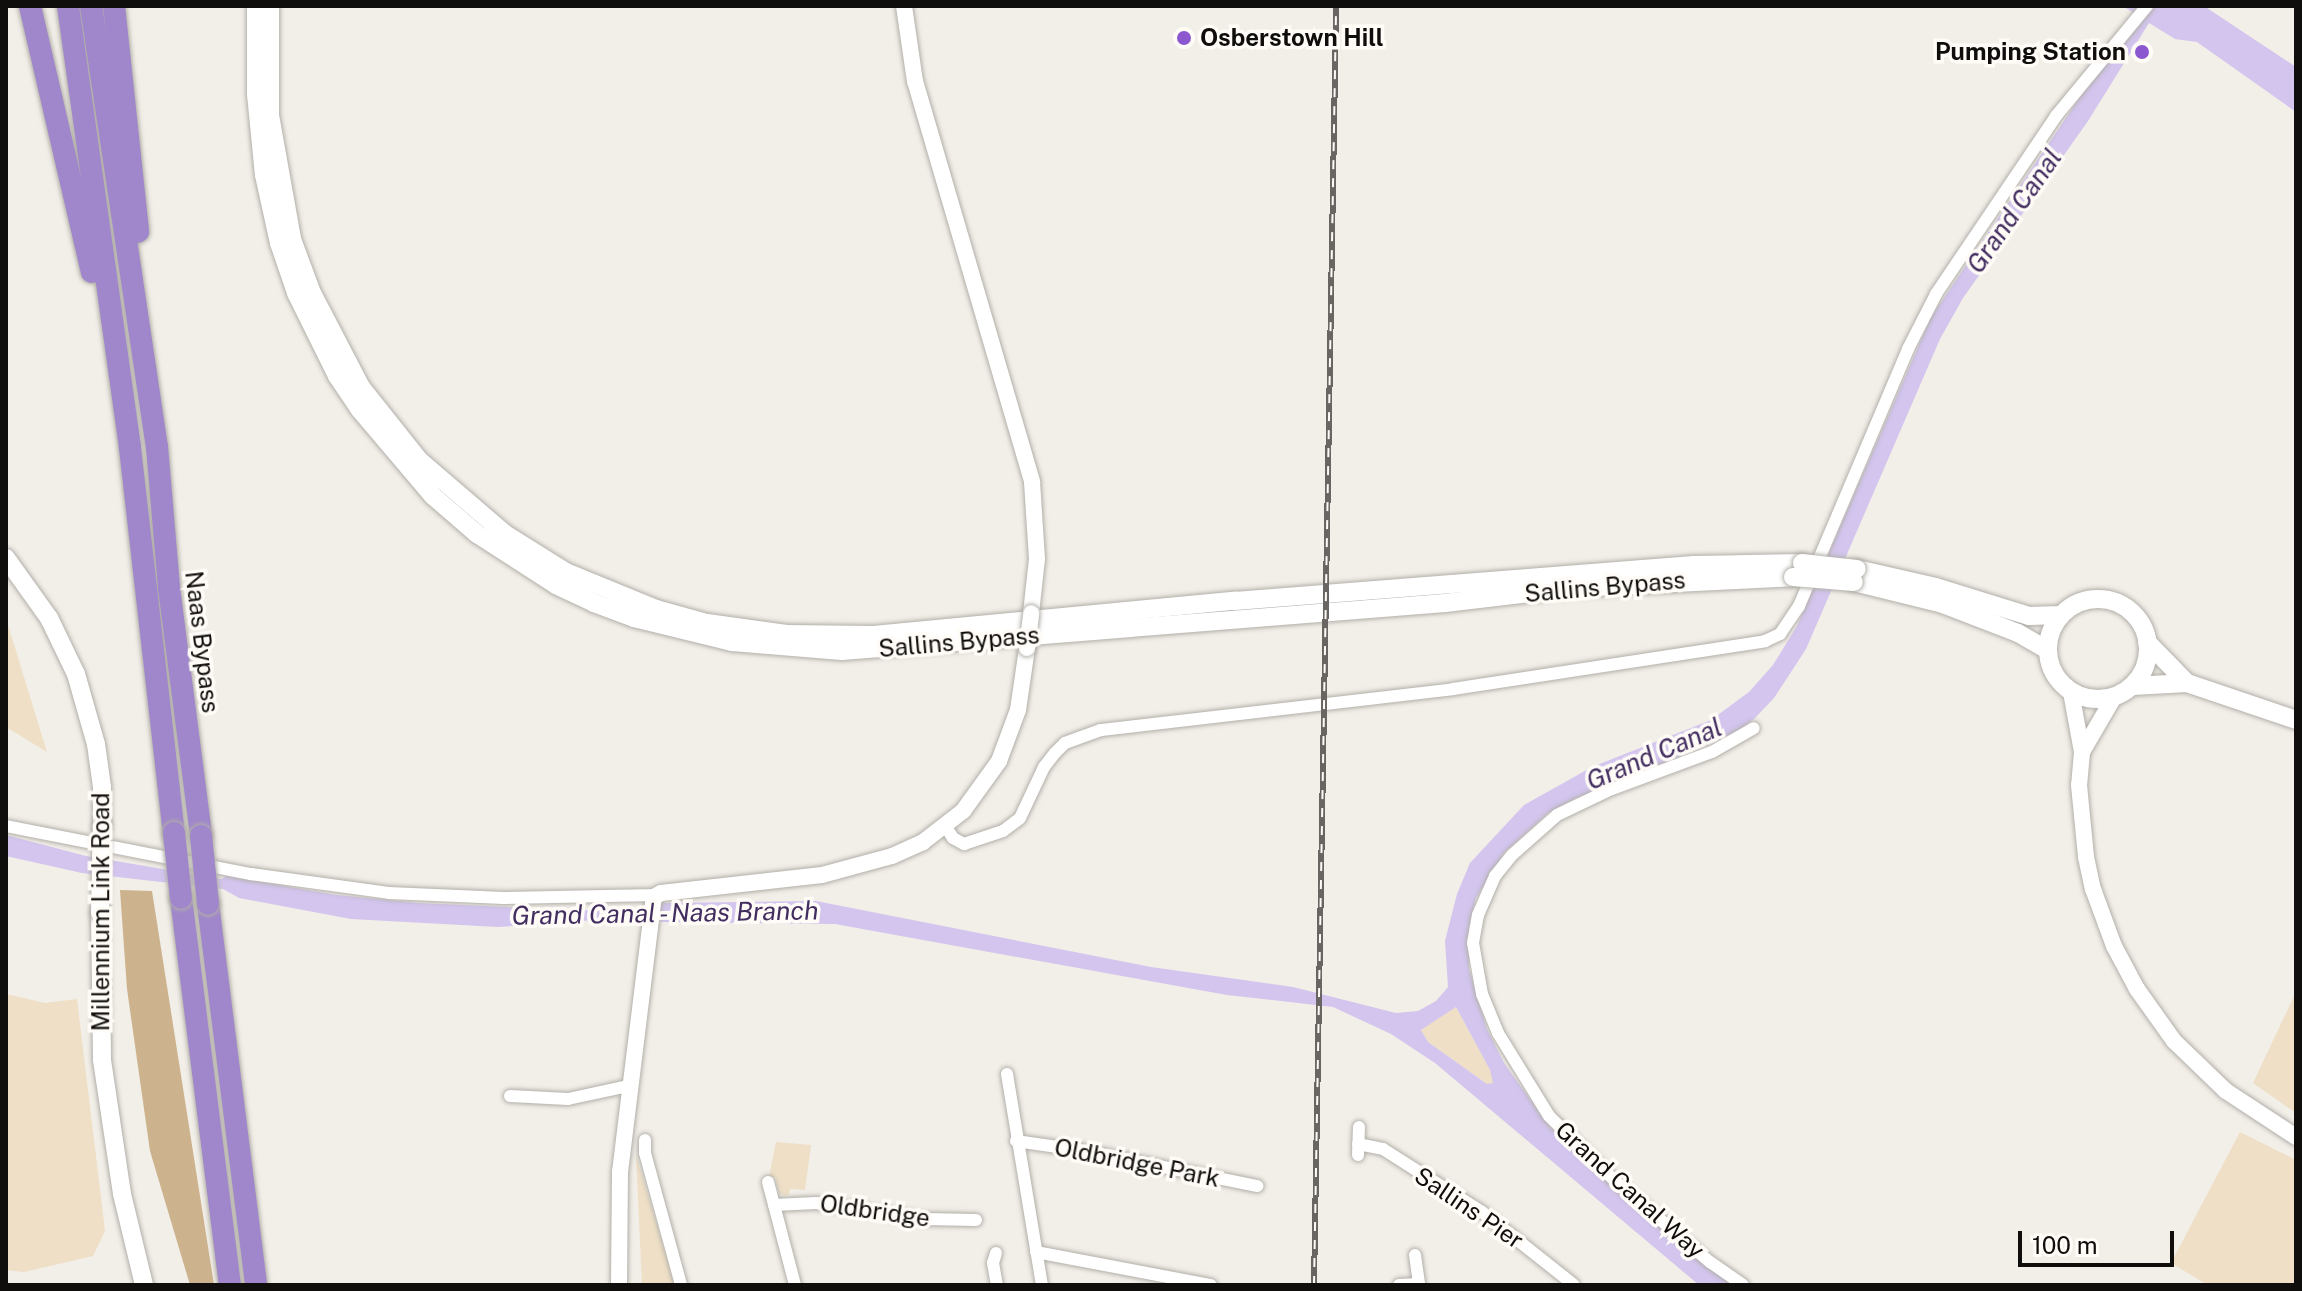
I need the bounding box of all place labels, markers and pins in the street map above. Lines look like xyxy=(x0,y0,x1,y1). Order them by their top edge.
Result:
place label: Osberstown Hill xyxy=(1200,24,1384,52)
marker: Osberstown Hill xyxy=(1175,29,1193,47)
place label: Pumping Station xyxy=(1935,38,2126,66)
marker: Pumping Station xyxy=(2133,43,2151,61)

